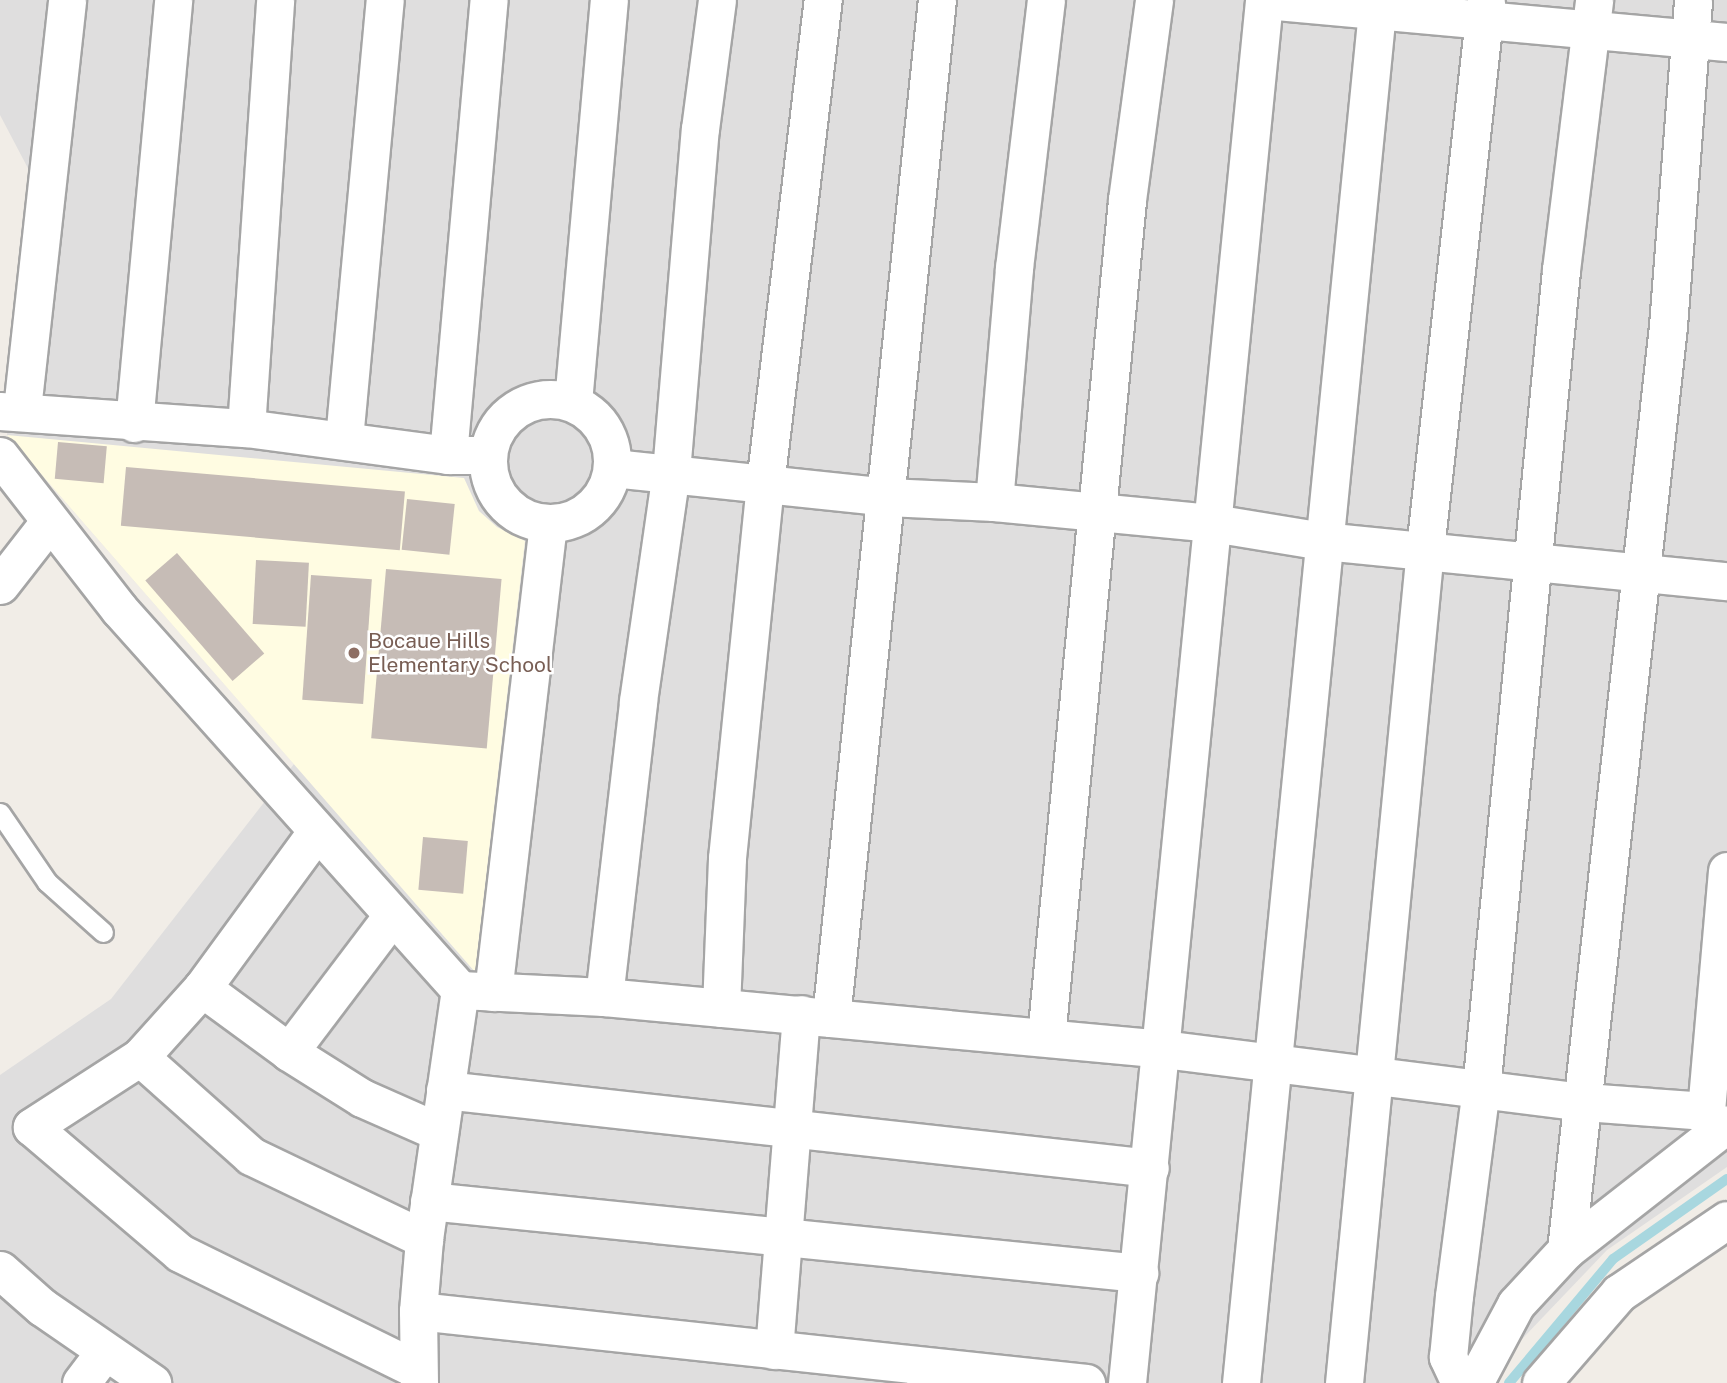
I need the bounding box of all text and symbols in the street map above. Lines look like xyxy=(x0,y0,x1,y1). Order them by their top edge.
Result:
place label: Bocaue Hills Elementary School xyxy=(368,628,552,678)
marker: Bocaue Hills Elementary School xyxy=(346,645,362,661)

